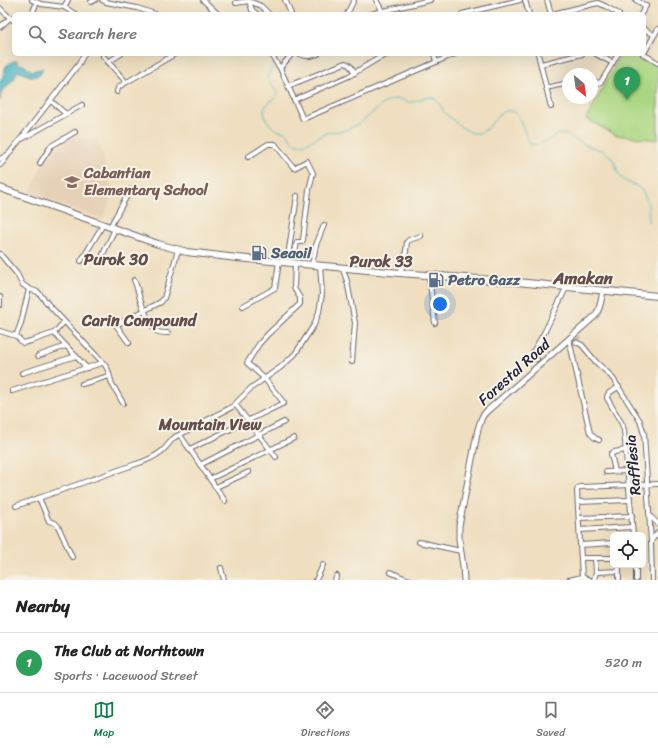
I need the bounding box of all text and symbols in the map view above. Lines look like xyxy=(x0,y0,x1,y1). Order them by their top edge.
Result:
search box xyxy=(12,12,646,56)
text: Search here xyxy=(58,21,137,47)
icon: search xyxy=(26,23,48,45)
pin: 1 xyxy=(614,67,640,100)
north arrow xyxy=(562,68,598,104)
place label: Cabantian Elementary School xyxy=(83,160,209,203)
school or university icon: Cabantian Elementary School xyxy=(63,173,81,191)
place label: Seaoil xyxy=(270,240,312,266)
fuel station icon: Seaoil xyxy=(250,244,268,262)
district label: Purok 30 xyxy=(84,245,148,274)
district label: Purok 33 xyxy=(349,247,413,276)
district label: Amakan xyxy=(552,263,614,293)
place label: Petro Gazz xyxy=(448,267,521,293)
fuel station icon: Petro Gazz xyxy=(427,271,445,289)
your location xyxy=(430,294,450,314)
district label: Carin Compound xyxy=(81,306,198,335)
street label: Forestal Road xyxy=(472,331,557,412)
district label: Mountain View xyxy=(158,410,262,439)
street label: Rafflesia xyxy=(617,433,649,496)
map controls xyxy=(610,532,646,568)
button: locate xyxy=(610,532,646,568)
text: Nearby xyxy=(16,591,70,621)
text: The Club at Northtown xyxy=(54,638,204,664)
text: 1 xyxy=(26,651,32,674)
text: 520 m xyxy=(605,651,642,674)
text: Sports · Lacewood Street xyxy=(54,664,198,687)
tab: Map xyxy=(93,699,115,742)
tab: Directions xyxy=(301,699,350,742)
tab: Saved xyxy=(536,699,565,742)

